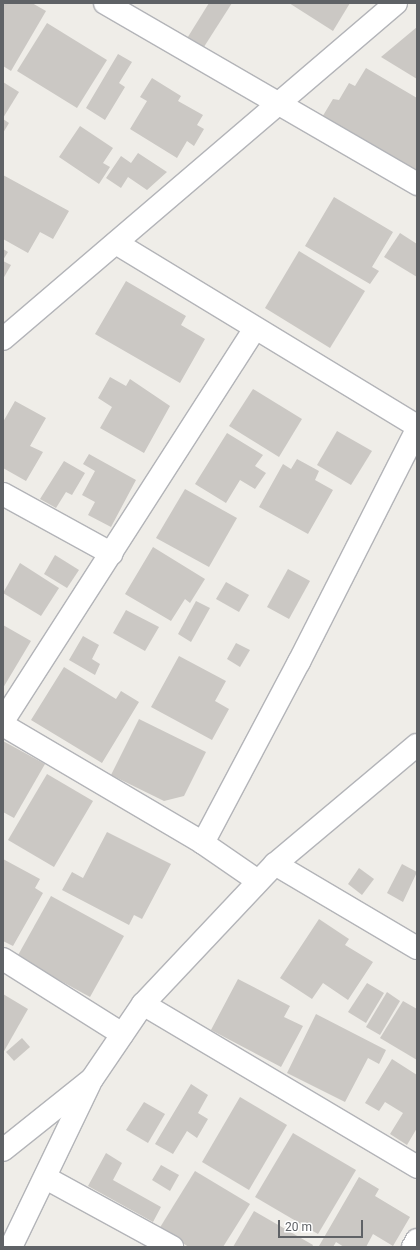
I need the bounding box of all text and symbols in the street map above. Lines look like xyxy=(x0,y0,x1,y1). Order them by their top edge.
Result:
scale bar xyxy=(280,1212,365,1238)
text: 20 m xyxy=(285,1220,312,1234)

